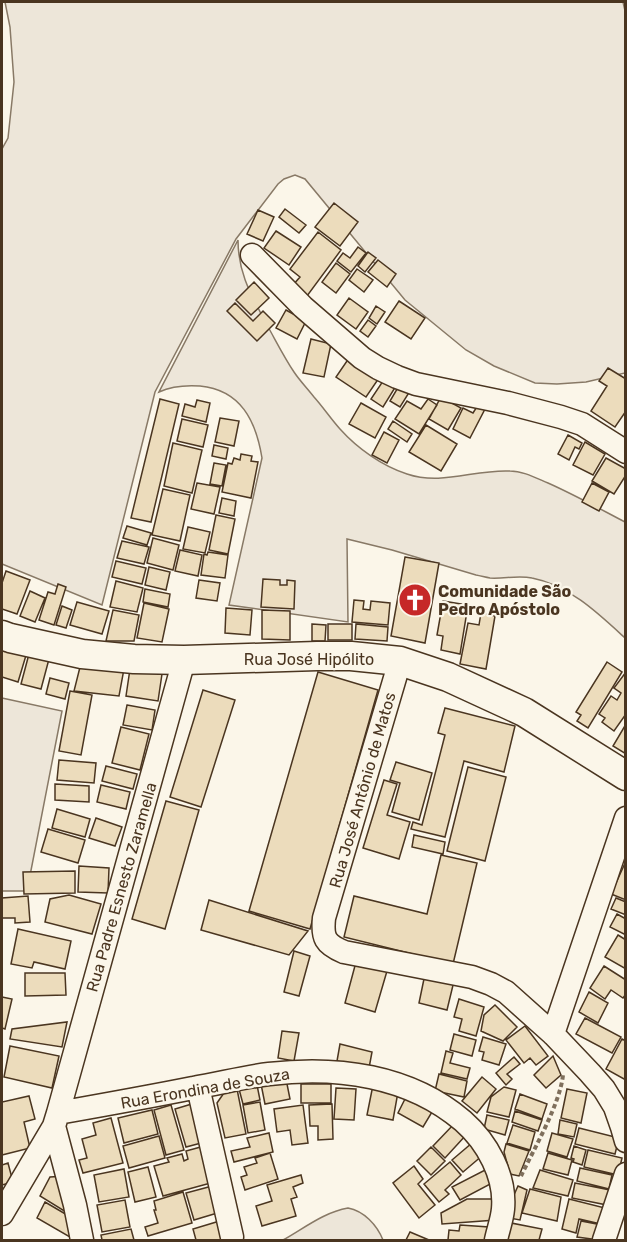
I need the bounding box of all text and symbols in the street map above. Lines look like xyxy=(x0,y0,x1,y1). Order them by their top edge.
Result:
church icon: Comunidade São Pedro Apóstolo xyxy=(397,582,433,618)
place label: Comunidade São Pedro Apóstolo xyxy=(438,582,571,619)
street label: Rua José Hipólito xyxy=(244,650,374,669)
street label: Rua José Antônio de Matos xyxy=(325,690,400,890)
street label: Rua Padre Esnesto Zaramella xyxy=(82,780,161,994)
street label: Rua Erondina de Souza xyxy=(119,1064,291,1113)

